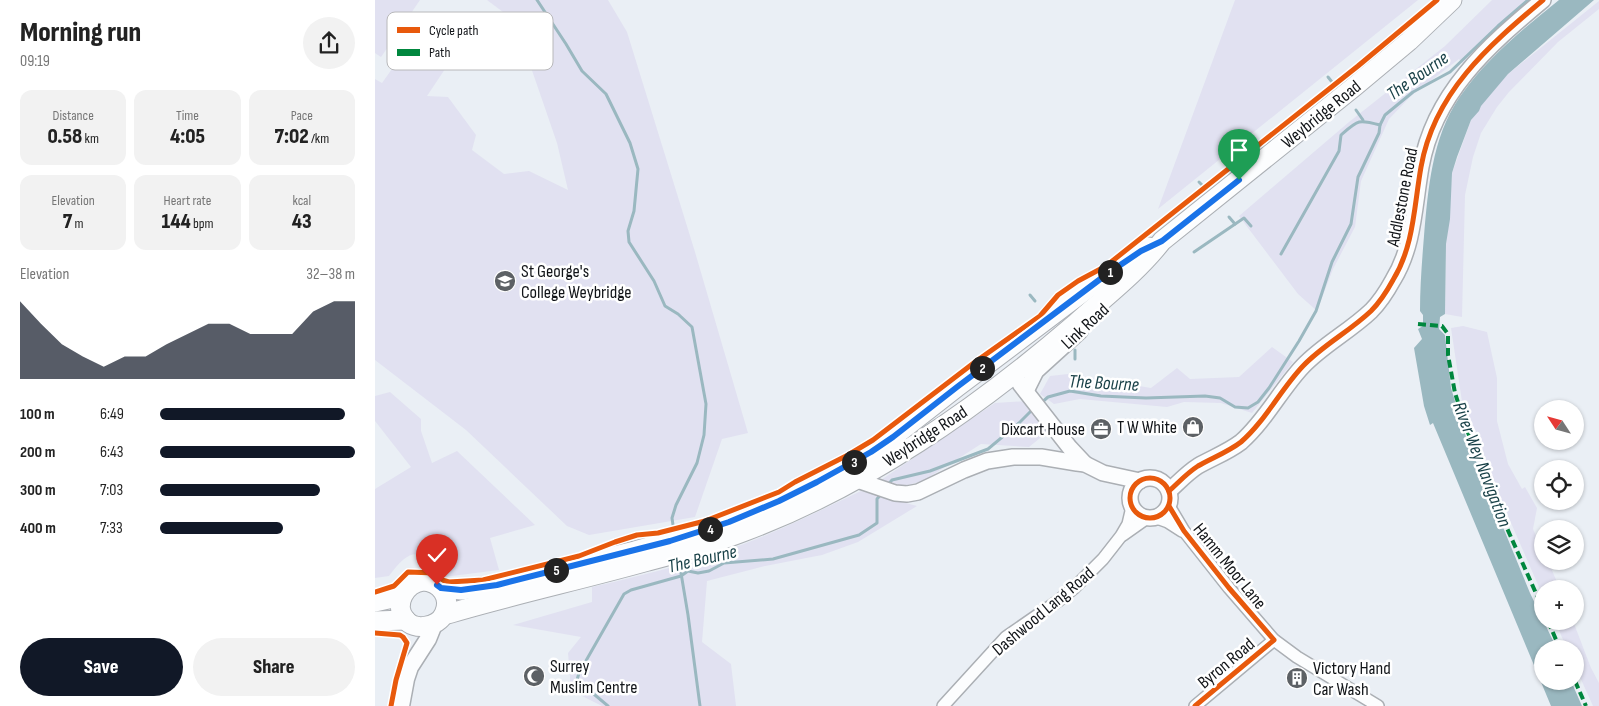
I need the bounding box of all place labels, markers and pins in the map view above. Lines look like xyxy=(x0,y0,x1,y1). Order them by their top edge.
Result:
pin xyxy=(1218,129,1260,180)
pin: 1 xyxy=(1097,260,1123,284)
place label: St George's College Weybridge xyxy=(521,261,631,303)
school or university icon: St George's College Weybridge xyxy=(493,269,517,293)
pin: 2 xyxy=(969,356,995,380)
shop icon: T W White xyxy=(1181,415,1205,439)
office icon: Dixcart House xyxy=(1089,417,1113,441)
place label: T W White xyxy=(1117,417,1177,438)
place label: Dixcart House xyxy=(1001,419,1085,440)
pin: 3 xyxy=(841,450,867,474)
pin: 4 xyxy=(697,516,723,542)
pin xyxy=(416,534,458,585)
pin: 5 xyxy=(543,558,569,582)
place label: Surrey Muslim Centre xyxy=(550,656,637,698)
place label: Victory Hand Car Wash xyxy=(1313,658,1391,700)
mosque icon: Surrey Muslim Centre xyxy=(522,664,546,688)
building icon: Victory Hand Car Wash xyxy=(1285,666,1309,690)

